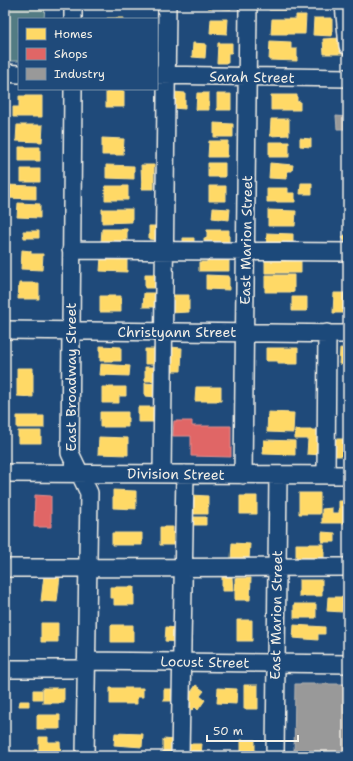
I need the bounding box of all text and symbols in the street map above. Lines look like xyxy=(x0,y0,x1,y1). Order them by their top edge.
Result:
legend xyxy=(18,18,158,90)
text: Homes xyxy=(54,26,93,42)
text: Shops xyxy=(54,46,88,62)
text: Industry xyxy=(54,66,105,82)
street label: Sarah Street xyxy=(209,67,295,87)
street label: East Marion Street xyxy=(236,175,256,305)
street label: East Broadway Street xyxy=(62,303,80,451)
street label: Christyann Street xyxy=(118,323,236,341)
street label: Division Street xyxy=(127,464,225,484)
street label: East Marion Street xyxy=(266,550,286,680)
street label: Locust Street xyxy=(160,652,250,672)
scale bar xyxy=(207,717,298,743)
text: 50 m xyxy=(213,723,243,739)

